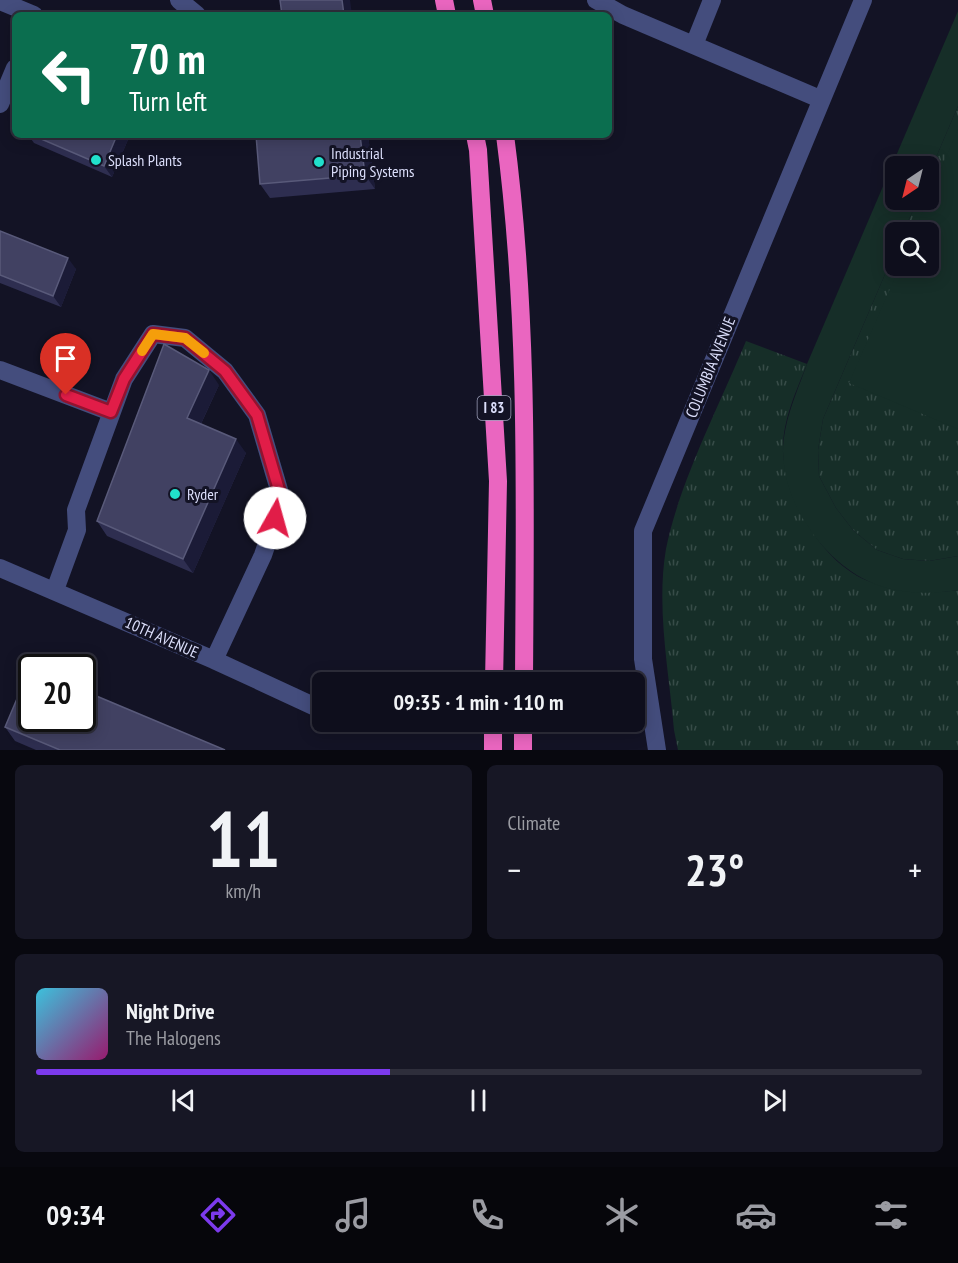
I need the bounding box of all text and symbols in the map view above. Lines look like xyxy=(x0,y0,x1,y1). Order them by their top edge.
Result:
text: 70 m xyxy=(129,31,206,86)
icon: left xyxy=(30,36,108,114)
text: Turn left xyxy=(129,84,207,118)
place label: Industrial Piping Systems xyxy=(331,143,414,181)
place label: Splash Plants xyxy=(108,150,182,170)
marker: Splash Plants xyxy=(89,153,103,167)
marker: Industrial Piping Systems xyxy=(312,155,326,169)
north arrow xyxy=(885,156,939,210)
map controls xyxy=(885,156,939,276)
button: search xyxy=(885,222,939,276)
street label: COLUMBIA AVENUE xyxy=(681,313,739,420)
pin xyxy=(40,333,91,395)
icon: arrive xyxy=(49,342,82,375)
road number: I 83 xyxy=(478,396,510,420)
place label: Ryder xyxy=(187,484,219,504)
position arrow xyxy=(243,486,307,550)
marker: Ryder xyxy=(168,487,182,501)
street label: 10TH AVENUE xyxy=(122,612,202,662)
speed limit sign: 20 xyxy=(18,654,96,732)
text: 09:35 · 1 min · 110 m xyxy=(393,688,564,716)
text: 11 xyxy=(206,788,281,889)
text: Climate xyxy=(508,810,560,836)
text: 23° xyxy=(685,840,744,898)
text: − xyxy=(508,848,521,891)
text: + xyxy=(908,848,922,891)
text: km/h xyxy=(226,878,261,904)
text: Night Drive xyxy=(126,997,215,1025)
text: The Halogens xyxy=(126,1025,221,1051)
icon: previous xyxy=(167,1084,200,1117)
icon: pause xyxy=(462,1084,495,1117)
icon: next xyxy=(758,1084,791,1117)
icon: directions xyxy=(197,1194,239,1236)
icon: music xyxy=(332,1194,374,1236)
icon: phone xyxy=(466,1194,508,1236)
icon: climate xyxy=(601,1194,643,1236)
icon: car xyxy=(735,1194,777,1236)
icon: filters xyxy=(870,1194,912,1236)
text: 09:34 xyxy=(46,1198,105,1232)

